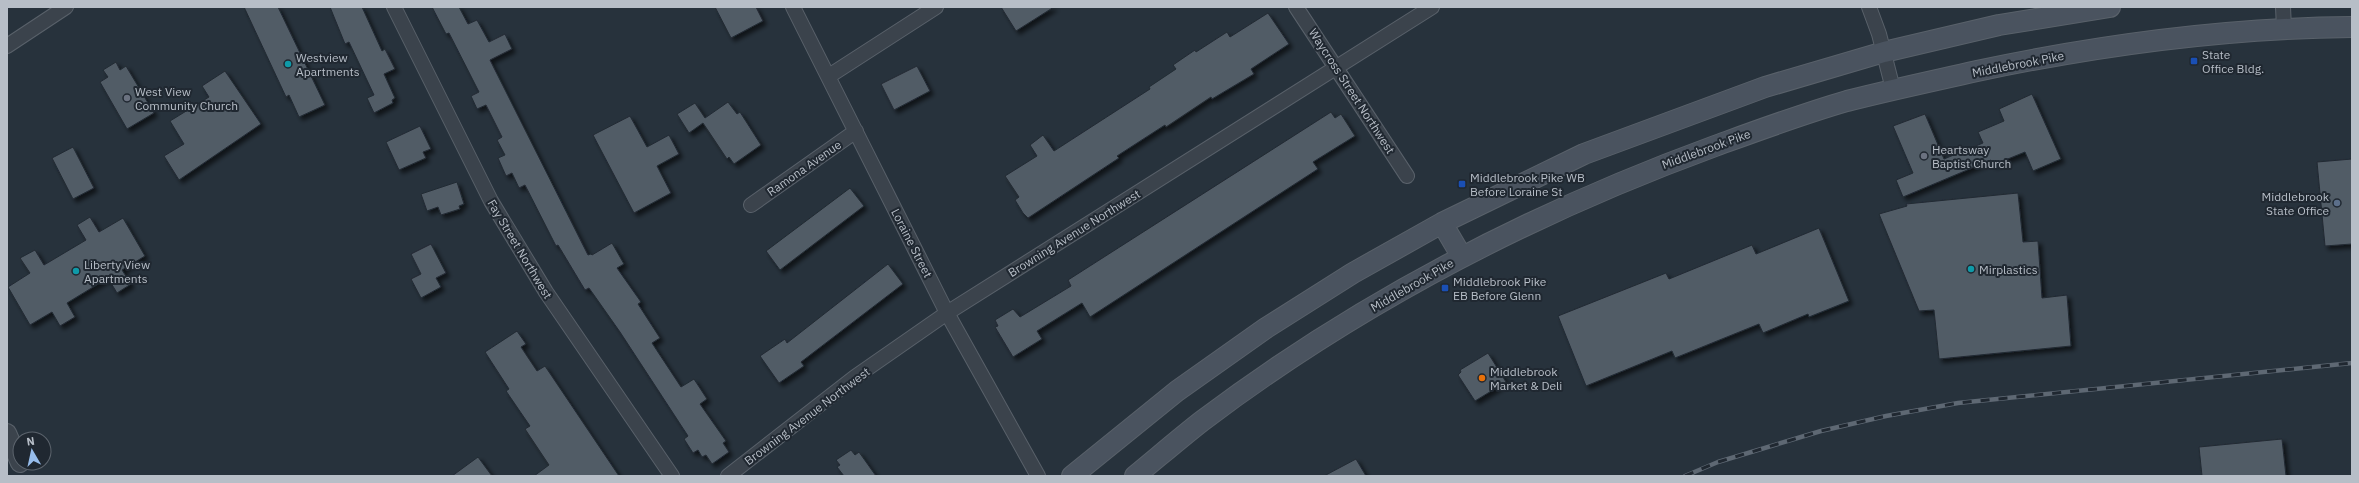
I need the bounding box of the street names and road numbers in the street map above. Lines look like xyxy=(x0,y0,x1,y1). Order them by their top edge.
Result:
street label: Waycross Street Northwest xyxy=(1306,25,1398,157)
street label: Middlebrook Pike xyxy=(1971,48,2066,80)
street label: Middlebrook Pike xyxy=(1660,126,1753,172)
street label: Ramona Avenue xyxy=(764,137,844,199)
street label: Browning Avenue Northwest xyxy=(1005,186,1143,280)
street label: Fay Street Northwest xyxy=(484,196,556,302)
street label: Loraine Street xyxy=(888,206,936,280)
street label: Middlebrook Pike xyxy=(1368,255,1457,315)
street label: Browning Avenue Northwest xyxy=(741,364,873,468)

